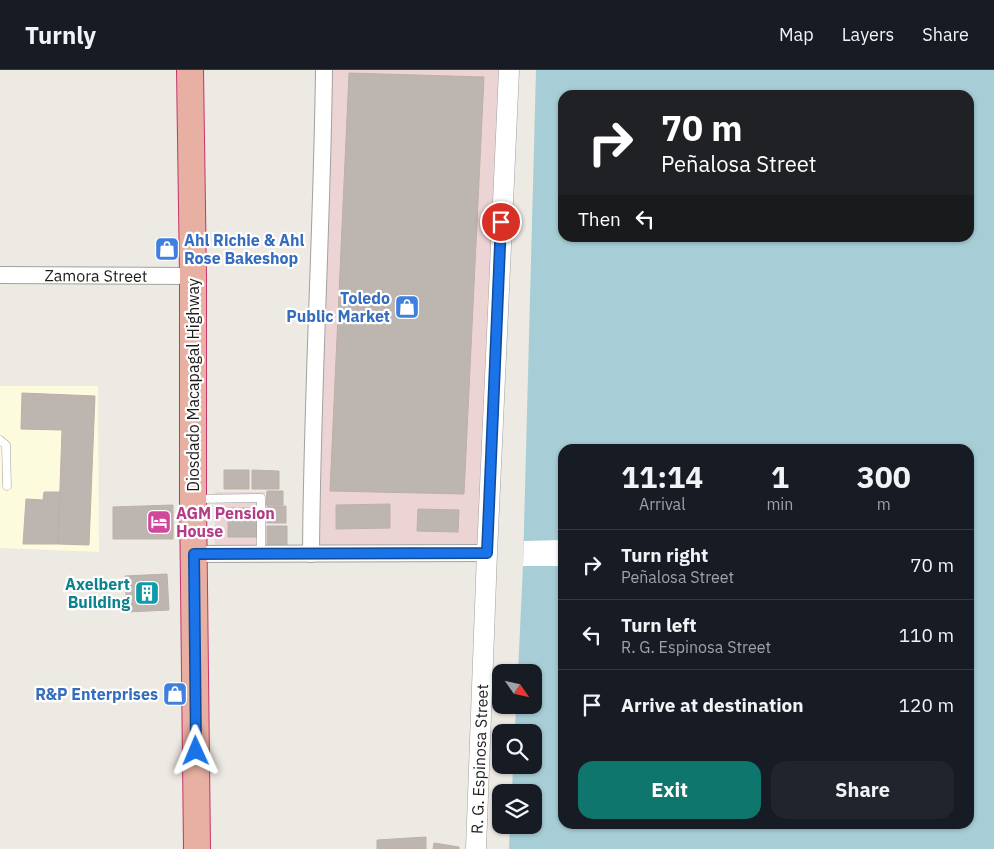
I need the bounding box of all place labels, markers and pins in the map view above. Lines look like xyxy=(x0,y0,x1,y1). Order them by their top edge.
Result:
pin xyxy=(480,201,522,243)
place label: Ahl Richie & Ahl Rose Bakeshop xyxy=(184,230,304,268)
shop icon: Ahl Richie & Ahl Rose Bakeshop xyxy=(154,236,180,262)
place label: Toledo Public Market xyxy=(286,288,390,326)
shop icon: Toledo Public Market xyxy=(394,294,420,320)
place label: AGM Pension House xyxy=(176,503,275,541)
hotel icon: AGM Pension House xyxy=(146,509,172,535)
place label: Axelbert Building xyxy=(65,574,130,612)
building icon: Axelbert Building xyxy=(134,580,160,606)
shop icon: R&P Enterprises xyxy=(162,681,188,707)
place label: R&P Enterprises xyxy=(35,684,158,704)

